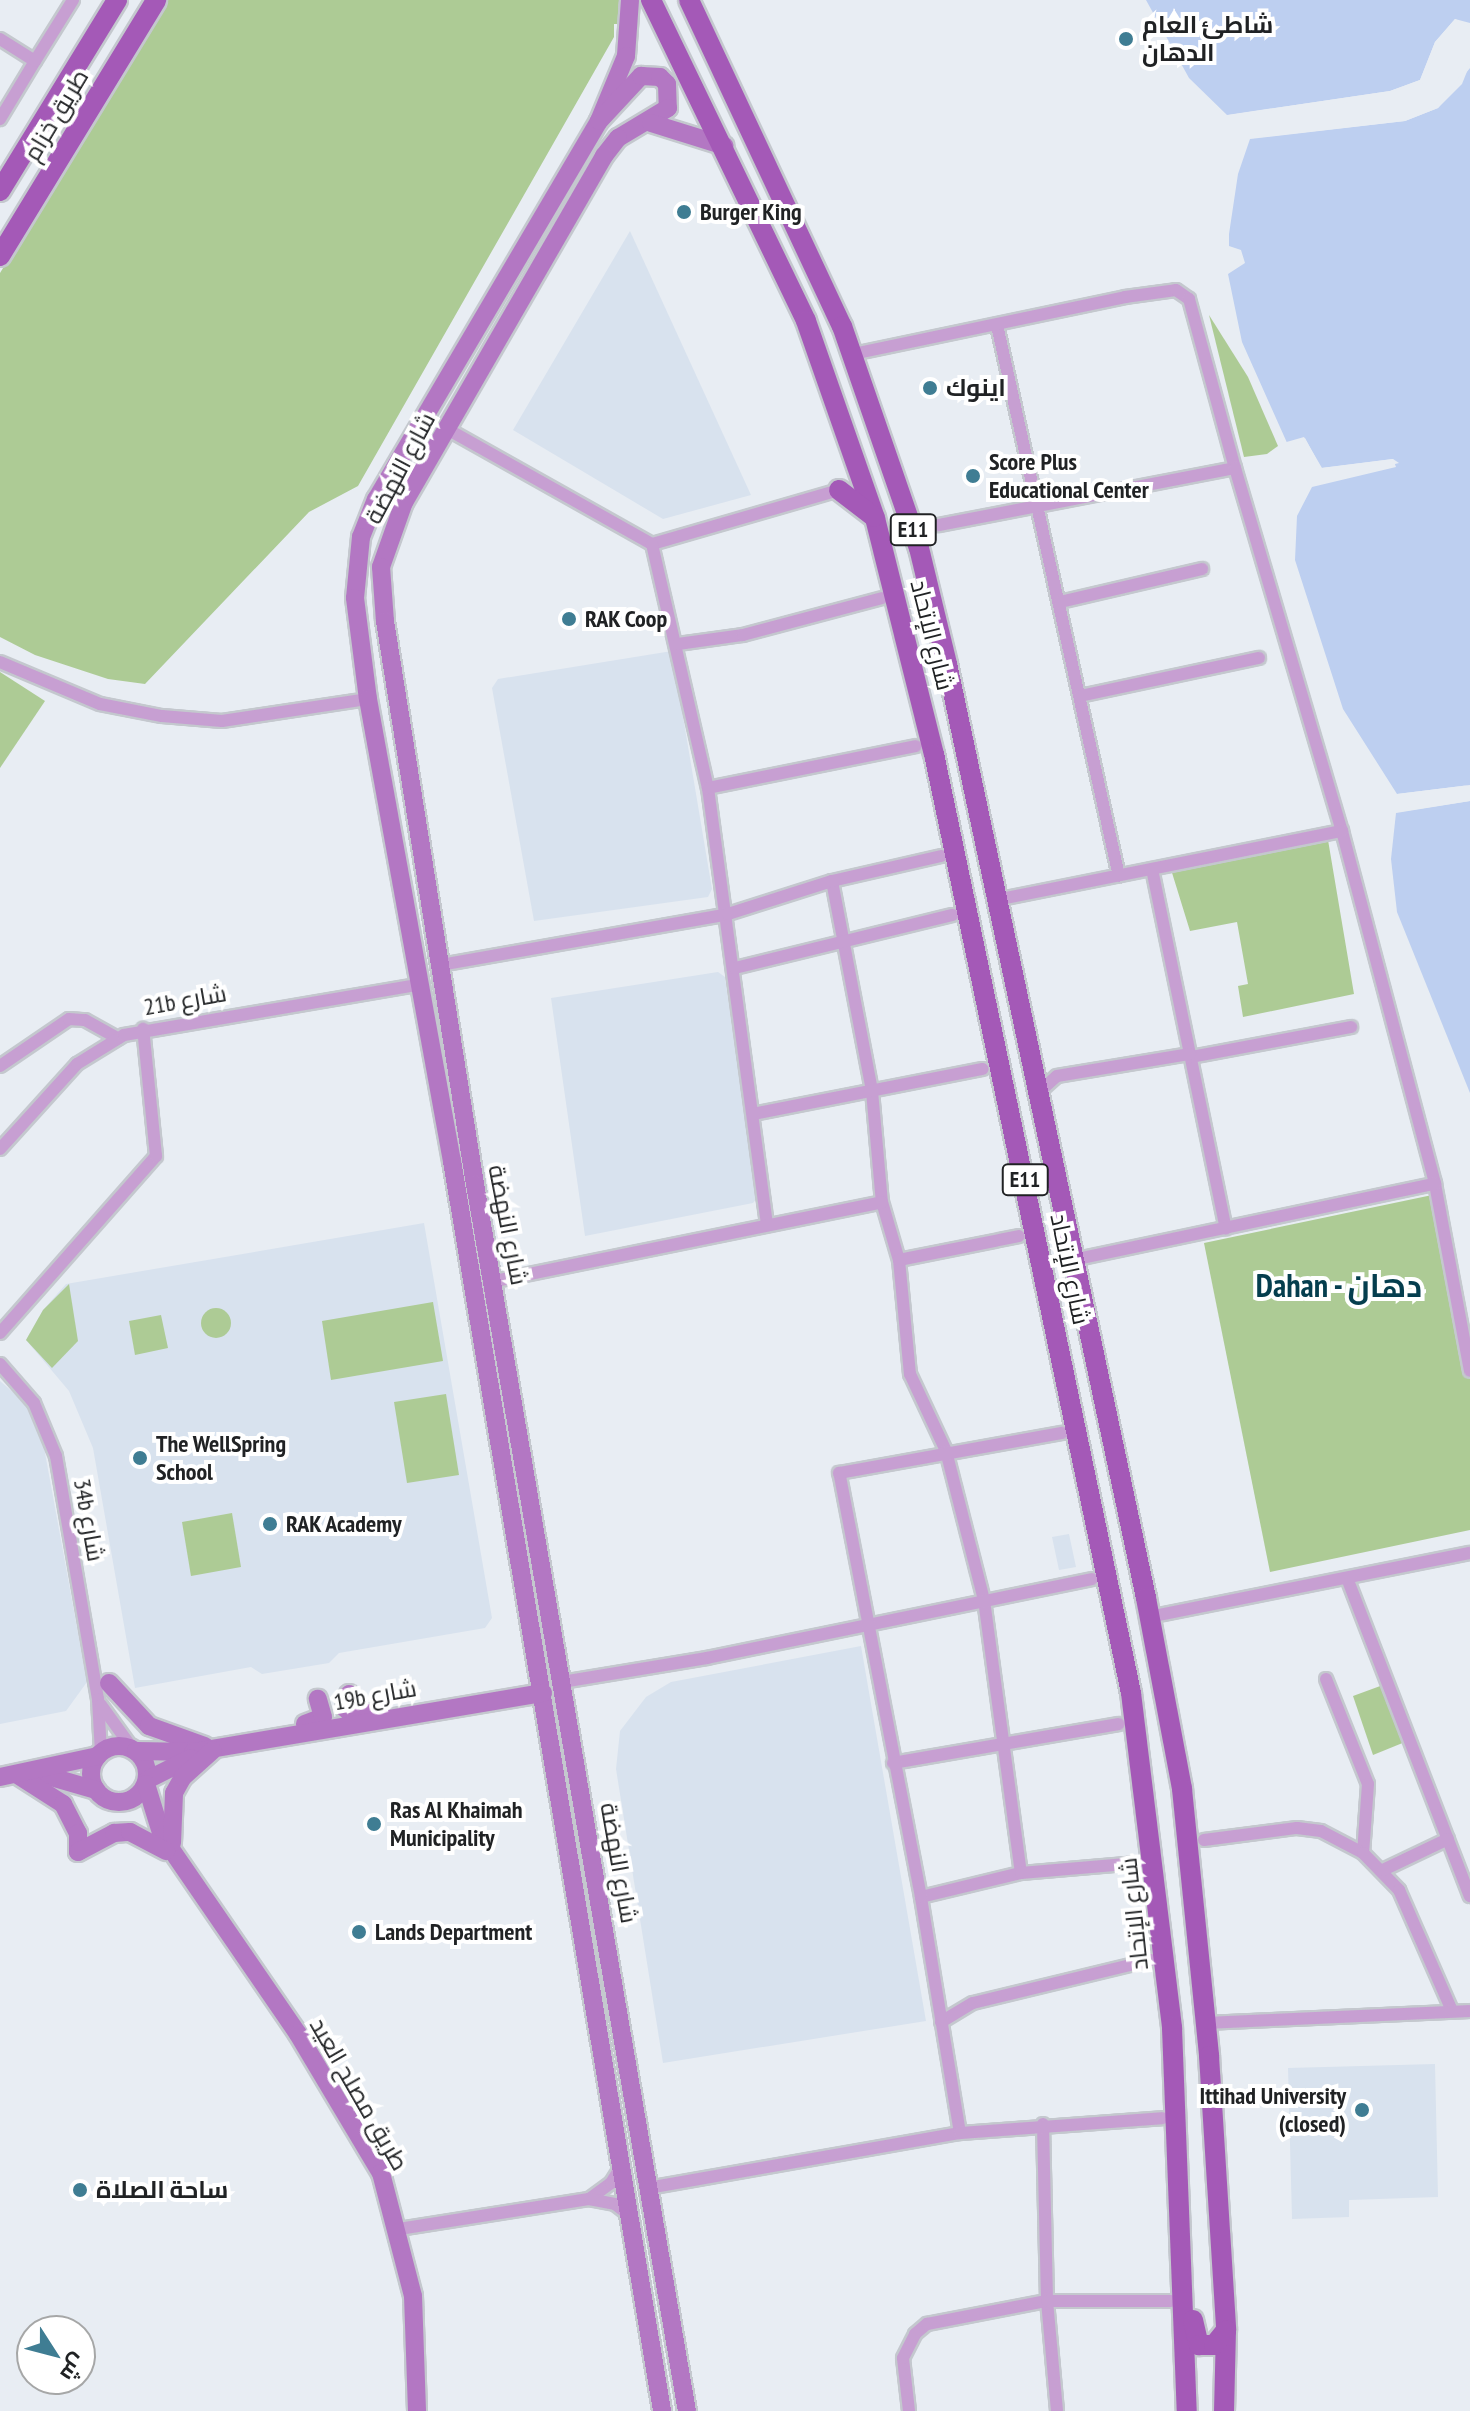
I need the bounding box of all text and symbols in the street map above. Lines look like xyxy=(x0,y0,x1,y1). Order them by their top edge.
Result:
place label: شاطئ العام الدهان xyxy=(1142,11,1273,67)
marker: شاطئ العام الدهان xyxy=(1117,30,1135,48)
street label: طريق خزام xyxy=(17,64,95,166)
place label: Burger King xyxy=(700,198,802,226)
marker: Burger King xyxy=(675,203,693,221)
place label: اينوك xyxy=(946,374,1006,402)
marker: اينوك xyxy=(921,379,939,397)
street label: شارع النهضة xyxy=(359,407,441,529)
place label: Score Plus Educational Center xyxy=(989,448,1149,504)
marker: Score Plus Educational Center xyxy=(964,467,982,485)
road number: E11 xyxy=(889,512,937,548)
street label: شارع الإتحاد xyxy=(904,577,960,693)
place label: RAK Coop xyxy=(585,605,668,633)
marker: RAK Coop xyxy=(560,610,578,628)
street label: 21b شارع xyxy=(141,979,229,1021)
street label: شارع النهضة xyxy=(482,1162,534,1288)
road number: E11 xyxy=(1001,1162,1049,1198)
street label: شارع الإتحاد xyxy=(1044,1211,1096,1327)
district label: Dahan - دهان xyxy=(1254,1266,1424,1304)
place label: The WellSpring School xyxy=(156,1430,287,1486)
marker: The WellSpring School xyxy=(131,1449,149,1467)
street label: 34b شارع xyxy=(68,1476,110,1564)
place label: RAK Academy xyxy=(286,1510,403,1538)
marker: RAK Academy xyxy=(261,1515,279,1533)
street label: 19b شارع xyxy=(331,1674,419,1716)
place label: Ras Al Khaimah Municipality xyxy=(390,1796,523,1852)
street label: شارع النهضة xyxy=(594,1800,644,1926)
marker: Ras Al Khaimah Municipality xyxy=(365,1815,383,1833)
street label: شارع الإتحاد xyxy=(1114,1856,1154,1972)
place label: Lands Department xyxy=(375,1918,532,1946)
marker: Lands Department xyxy=(350,1923,368,1941)
street label: طريق مصلح العيد xyxy=(304,2013,414,2175)
place label: Ittihad University (closed) xyxy=(1200,2082,1346,2138)
marker: Ittihad University (closed) xyxy=(1353,2101,1371,2119)
place label: ساحة الصلاة xyxy=(96,2176,228,2204)
marker: ساحة الصلاة xyxy=(71,2181,89,2199)
north arrow xyxy=(16,2315,96,2395)
text: ش xyxy=(54,2348,93,2388)

